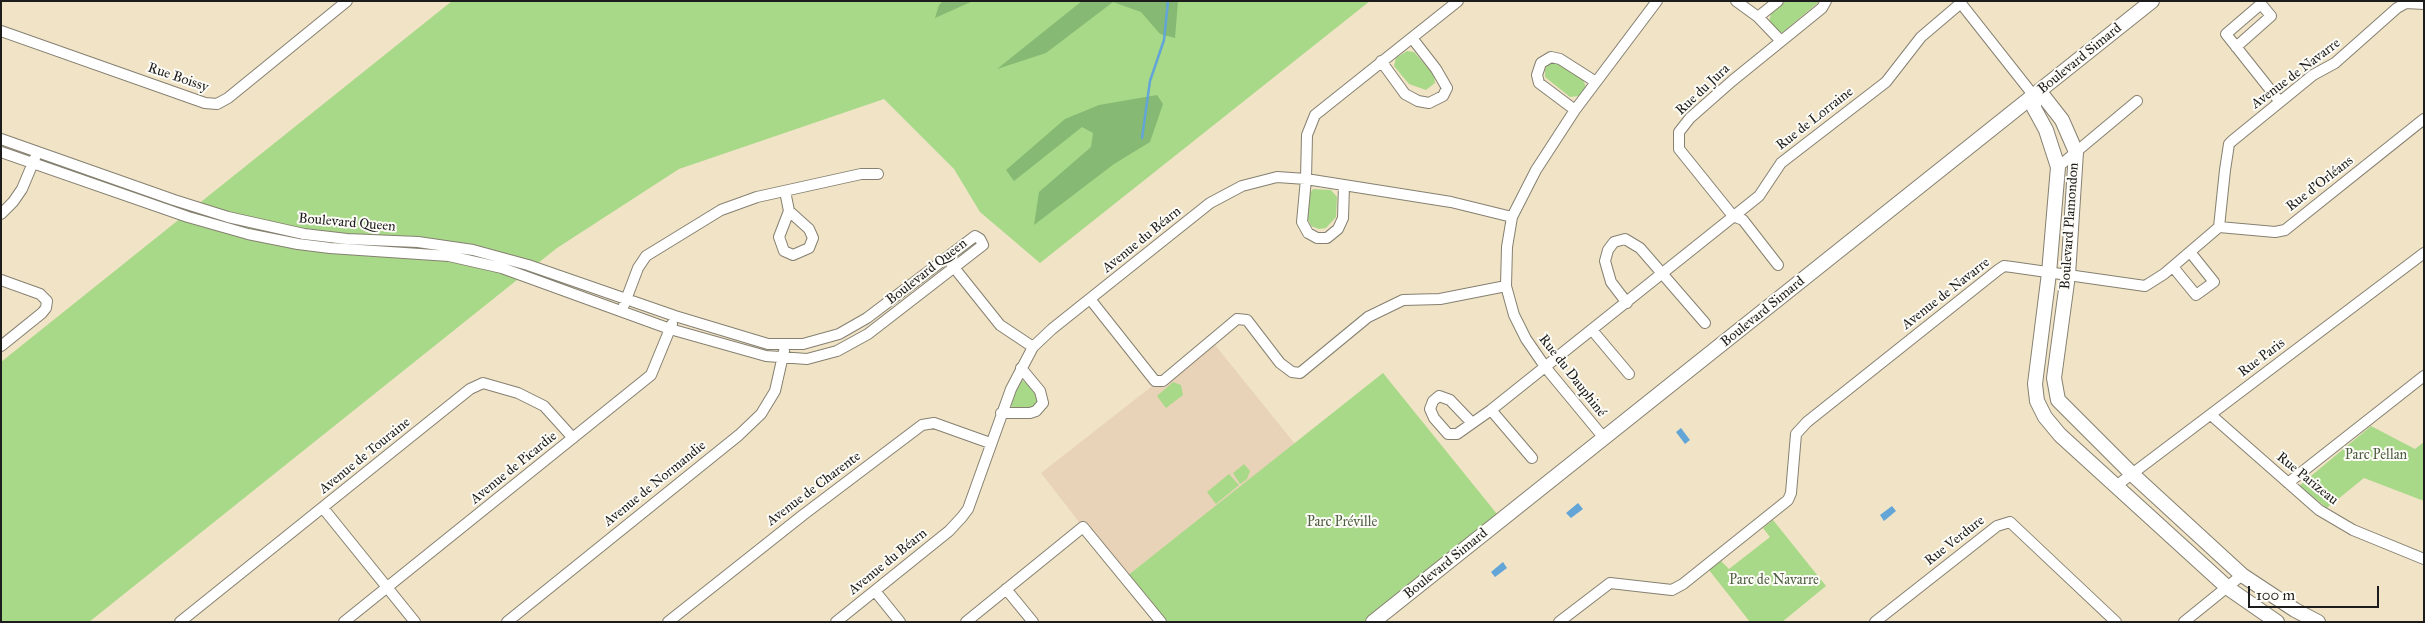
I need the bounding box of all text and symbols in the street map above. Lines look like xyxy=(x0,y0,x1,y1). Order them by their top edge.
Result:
street label: Boulevard Simard xyxy=(2035,20,2125,98)
street label: Avenue de Navarre xyxy=(2248,35,2344,113)
street label: Rue Boissy xyxy=(145,60,211,96)
street label: Rue du Jura xyxy=(1673,61,1733,119)
street label: Rue de Lorraine xyxy=(1773,84,1857,154)
street label: Rue d'Orléans xyxy=(2283,153,2357,215)
street label: Boulevard Plamondon xyxy=(2057,162,2083,290)
street label: Avenue du Béarn xyxy=(1099,203,1185,277)
street label: Boulevard Queen xyxy=(298,210,396,236)
street label: Boulevard Queen xyxy=(883,235,971,309)
street label: Avenue de Navarre xyxy=(1899,254,1993,334)
street label: Boulevard Simard xyxy=(1718,273,1808,351)
street label: Rue du Dauphiné xyxy=(1535,331,1609,421)
street label: Rue Paris xyxy=(2235,335,2289,381)
street label: Avenue de Touraine xyxy=(316,414,414,498)
street label: Avenue de Picardie xyxy=(467,428,561,508)
street label: Avenue de Normandie xyxy=(600,438,710,530)
street label: Avenue de Charente xyxy=(764,448,864,530)
park label: Parc Pellan xyxy=(2345,448,2407,464)
street label: Rue Parizeau xyxy=(2273,449,2341,509)
street label: Rue Verdure xyxy=(1922,512,1988,570)
park label: Parc Préville xyxy=(1307,515,1377,531)
street label: Avenue du Béarn xyxy=(845,525,931,599)
street label: Boulevard Simard xyxy=(1401,525,1491,603)
park label: Parc de Navarre xyxy=(1729,573,1819,589)
scale bar xyxy=(2250,576,2381,608)
text: 100 m xyxy=(2256,586,2295,604)

